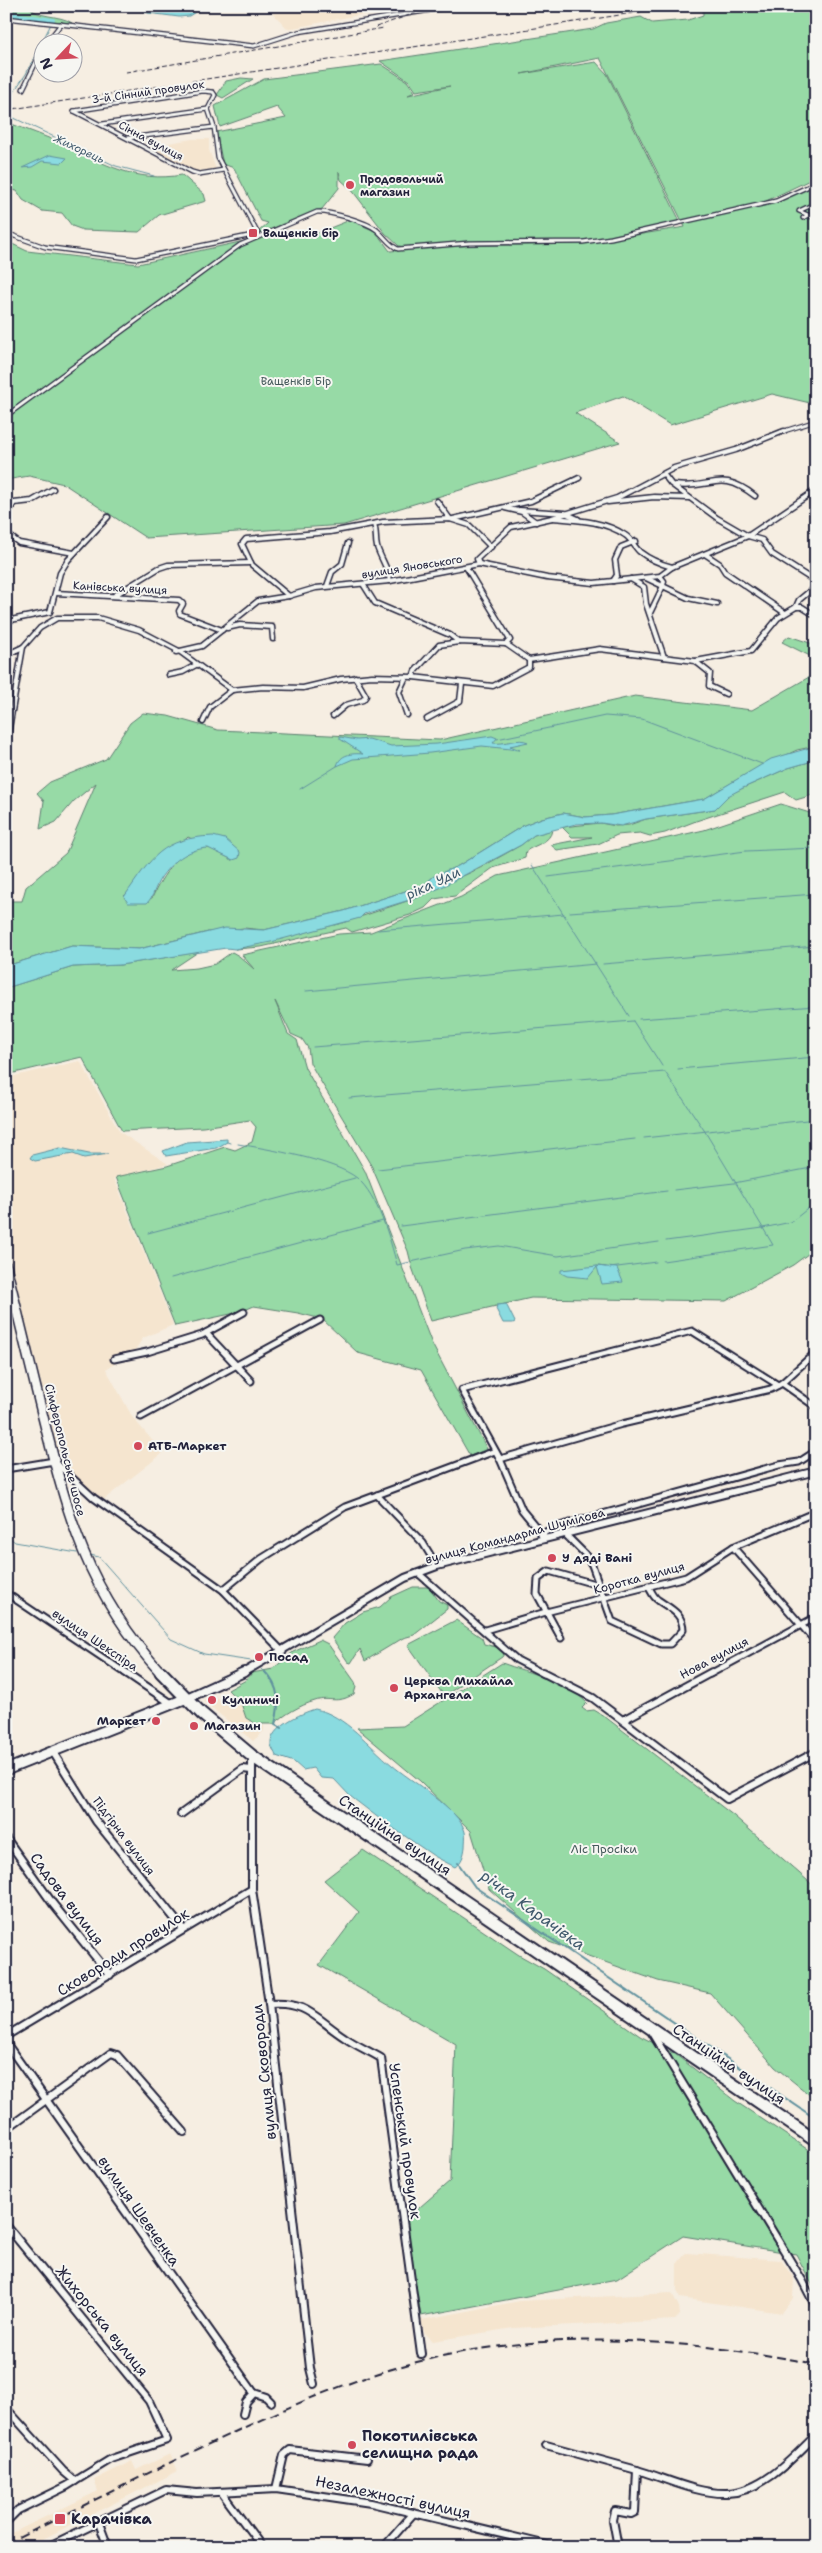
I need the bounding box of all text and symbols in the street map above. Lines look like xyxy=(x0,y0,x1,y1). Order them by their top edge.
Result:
north arrow xyxy=(32,32,82,82)
text: N xyxy=(36,55,57,72)
street label: 3-й Сінний провулок xyxy=(91,77,205,107)
street label: Сінна вулиця xyxy=(116,118,186,164)
water label: Жихорець xyxy=(50,130,107,167)
place label: Продовольчий магазин xyxy=(360,172,444,200)
marker: Продовольчий магазин xyxy=(344,179,356,191)
place label: Ващенків бір xyxy=(263,226,339,241)
marker: Ващенків бір xyxy=(247,227,259,239)
park label: Ващенків Бір xyxy=(261,374,331,389)
street label: вулиця Яновського xyxy=(361,552,464,582)
street label: Канівська вулиця xyxy=(72,578,168,598)
water label: ріка Уди xyxy=(402,863,463,904)
street label: Сімферопольське шосе xyxy=(41,1382,89,1518)
place label: АТБ-Маркет xyxy=(148,1438,227,1454)
marker: АТБ-Маркет xyxy=(132,1440,144,1452)
street label: вулиця Командарма Шумілова xyxy=(423,1504,607,1568)
place label: У дяді Вані xyxy=(562,1550,632,1566)
marker: У дяді Вані xyxy=(546,1552,558,1564)
street label: Коротка вулиця xyxy=(592,1558,686,1598)
street label: вулиця Шекспіра xyxy=(49,1605,141,1675)
street label: Нова вулиця xyxy=(677,1633,751,1683)
place label: Посад xyxy=(269,1649,309,1665)
marker: Посад xyxy=(253,1651,265,1663)
place label: Церква Михайла Архангела xyxy=(404,1673,514,1703)
marker: Церква Михайла Архангела xyxy=(388,1682,400,1694)
place label: Кулиничі xyxy=(222,1692,279,1708)
marker: Кулиничі xyxy=(206,1694,218,1706)
place label: Маркет xyxy=(97,1713,147,1729)
marker: Маркет xyxy=(150,1715,162,1727)
place label: Магазин xyxy=(204,1718,261,1734)
marker: Магазин xyxy=(188,1720,200,1732)
street label: Станційна вулиця xyxy=(335,1790,455,1880)
street label: Підгірна вулиця xyxy=(89,1794,159,1878)
park label: Ліс Просіки xyxy=(571,1841,637,1857)
street label: Садова вулиця xyxy=(25,1848,109,1950)
water label: річка Карачівка xyxy=(476,1864,589,1955)
street label: Сковороди провулок xyxy=(53,1903,193,2001)
street label: вулиця Сковороди xyxy=(247,2003,281,2141)
street label: Станційна вулиця xyxy=(669,2019,789,2109)
street label: Успенський провулок xyxy=(384,2062,426,2220)
street label: вулиця Шевченка xyxy=(93,2152,185,2271)
street label: Жихорська вулиця xyxy=(51,2261,153,2381)
place label: Покотилівська селищна рада xyxy=(362,2426,479,2463)
marker: Покотилівська селищна рада xyxy=(346,2439,358,2451)
street label: Незалежності вулиця xyxy=(314,2471,472,2523)
place label: Карачівка xyxy=(71,2509,153,2529)
marker: Карачівка xyxy=(53,2512,67,2526)

